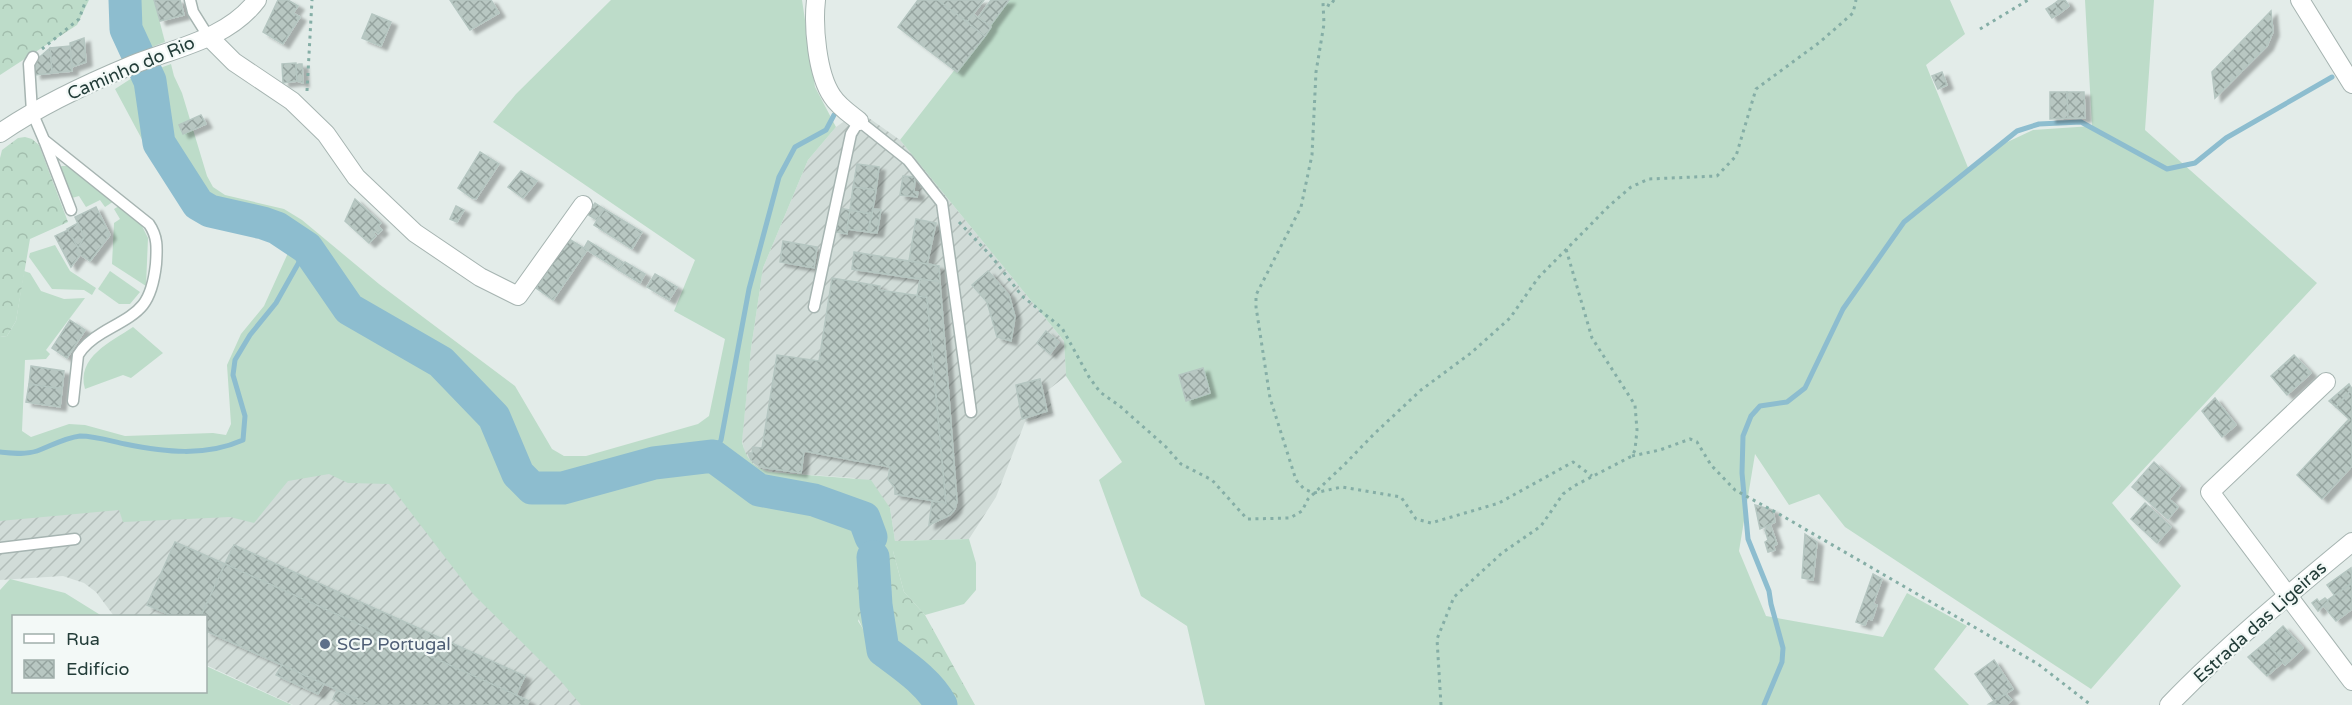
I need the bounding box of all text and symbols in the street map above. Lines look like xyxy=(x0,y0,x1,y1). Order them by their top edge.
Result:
street label: Caminho do Rio xyxy=(64,31,198,105)
street label: Estrada das Ligeiras xyxy=(2189,557,2331,687)
legend xyxy=(12,615,207,693)
text: Rua xyxy=(66,628,100,650)
place label: SCP Portugal xyxy=(337,633,451,655)
marker: SCP Portugal xyxy=(318,637,332,651)
text: Edifício xyxy=(66,658,130,680)

